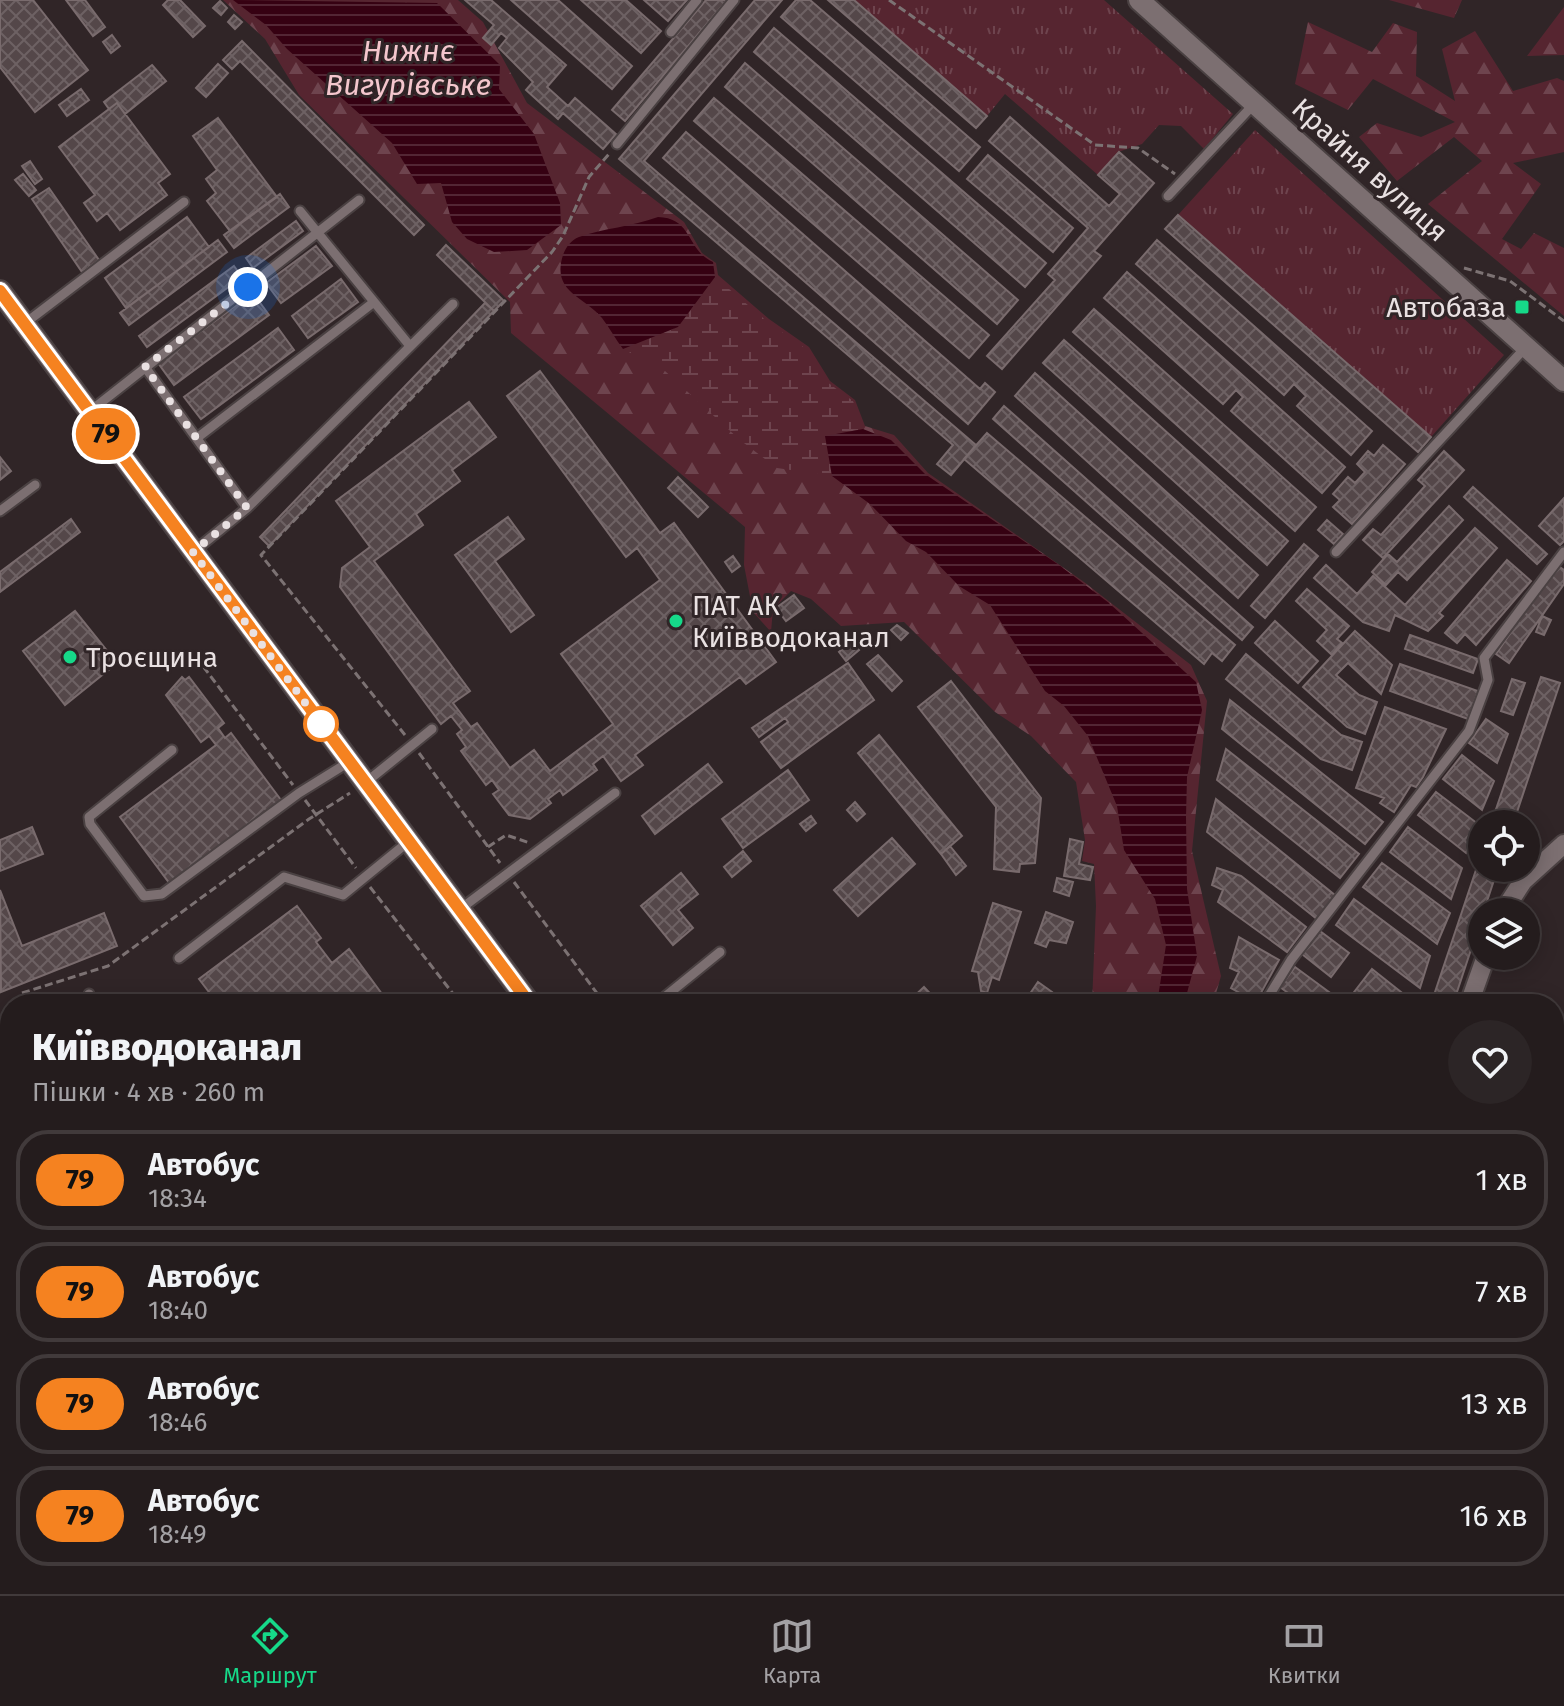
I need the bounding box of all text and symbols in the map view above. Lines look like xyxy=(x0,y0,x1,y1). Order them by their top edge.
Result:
water label: Нижнє Вигурівське xyxy=(325,33,491,103)
street label: Крайня вулиця xyxy=(1285,92,1455,248)
your location xyxy=(228,267,268,307)
place label: Автобаза xyxy=(1386,291,1506,324)
marker: Автобаза xyxy=(1513,298,1531,316)
line badge: 79 xyxy=(70,408,142,460)
text: 79 xyxy=(92,417,120,450)
place label: ПАТ АК Київводоканал xyxy=(692,589,890,654)
marker: ПАТ АК Київводоканал xyxy=(667,612,685,630)
place label: Троєщина xyxy=(86,641,218,674)
marker: Троєщина xyxy=(61,648,79,666)
unlabelled marker xyxy=(304,707,338,741)
map controls xyxy=(1468,810,1540,970)
button: locate xyxy=(1468,810,1540,882)
button: layers xyxy=(1468,898,1540,970)
button: heart xyxy=(1448,1020,1532,1104)
text: Київводоканал xyxy=(32,1024,302,1070)
text: Пішки · 4 хв · 260 m xyxy=(32,1077,265,1108)
text: Автобус xyxy=(148,1147,259,1183)
text: 1 хв xyxy=(1476,1162,1528,1198)
text: 79 xyxy=(66,1163,94,1196)
text: 18:34 xyxy=(148,1183,207,1214)
text: Автобус xyxy=(148,1259,259,1295)
text: 7 хв xyxy=(1475,1274,1528,1310)
text: 79 xyxy=(66,1275,94,1308)
text: 18:40 xyxy=(148,1295,208,1326)
text: Автобус xyxy=(148,1371,259,1407)
text: 13 хв xyxy=(1461,1386,1528,1422)
text: 79 xyxy=(66,1387,94,1420)
text: 18:46 xyxy=(148,1407,207,1438)
text: Автобус xyxy=(148,1483,259,1519)
text: 16 хв xyxy=(1460,1498,1528,1534)
text: 79 xyxy=(66,1499,94,1532)
text: 18:49 xyxy=(148,1519,207,1550)
tab: Маршрут xyxy=(223,1614,317,1689)
tab: Карта xyxy=(763,1614,821,1689)
tab: Квитки xyxy=(1268,1614,1341,1689)

